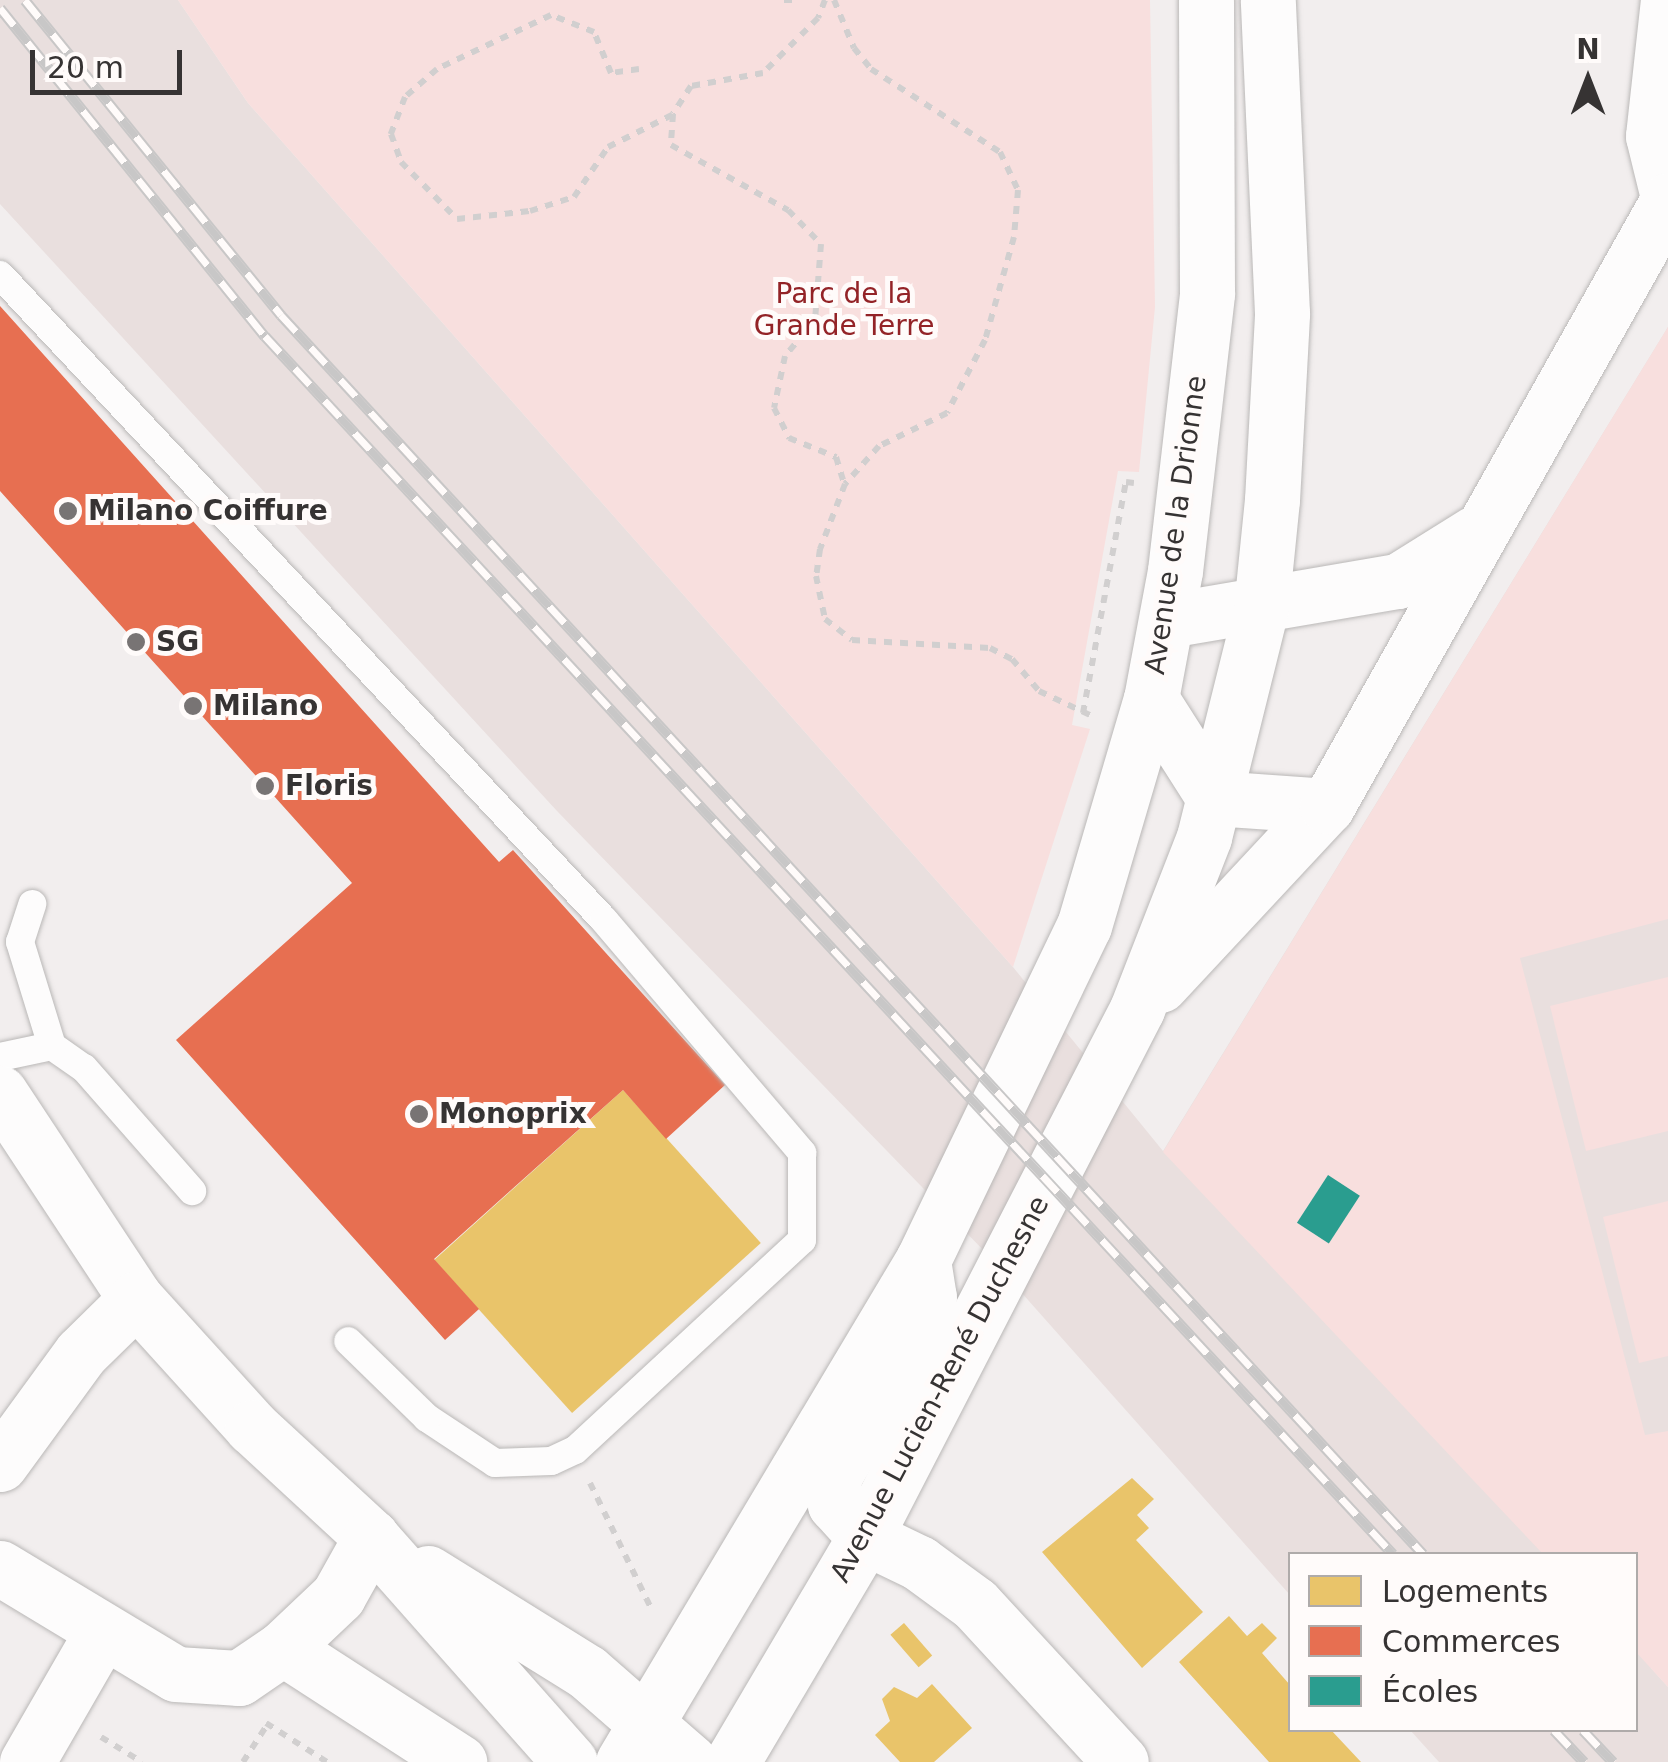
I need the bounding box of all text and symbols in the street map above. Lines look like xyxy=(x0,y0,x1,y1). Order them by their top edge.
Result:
scale bar xyxy=(35,30,188,92)
north arrow xyxy=(1538,30,1638,130)
text: N xyxy=(1576,33,1600,66)
text: 20 m xyxy=(47,50,124,85)
park label: Parc de la Grande Terre xyxy=(754,277,934,343)
street label: Avenue de la Drionne xyxy=(1138,373,1214,677)
place label: Milano Coiffure xyxy=(88,494,328,528)
marker: Milano Coiffure xyxy=(57,500,79,522)
place label: SG xyxy=(156,625,199,659)
marker: SG xyxy=(125,631,147,653)
place label: Milano xyxy=(213,689,318,723)
marker: Milano xyxy=(182,695,204,717)
place label: Floris xyxy=(285,769,373,803)
marker: Floris xyxy=(254,775,276,797)
place label: Monoprix xyxy=(439,1097,587,1131)
marker: Monoprix xyxy=(408,1103,430,1125)
street label: Avenue Lucien-René Duchesne xyxy=(824,1190,1056,1588)
legend xyxy=(1288,1552,1638,1732)
text: Logements xyxy=(1382,1574,1548,1609)
text: Commerces xyxy=(1382,1624,1560,1659)
text: Écoles xyxy=(1382,1674,1478,1709)

